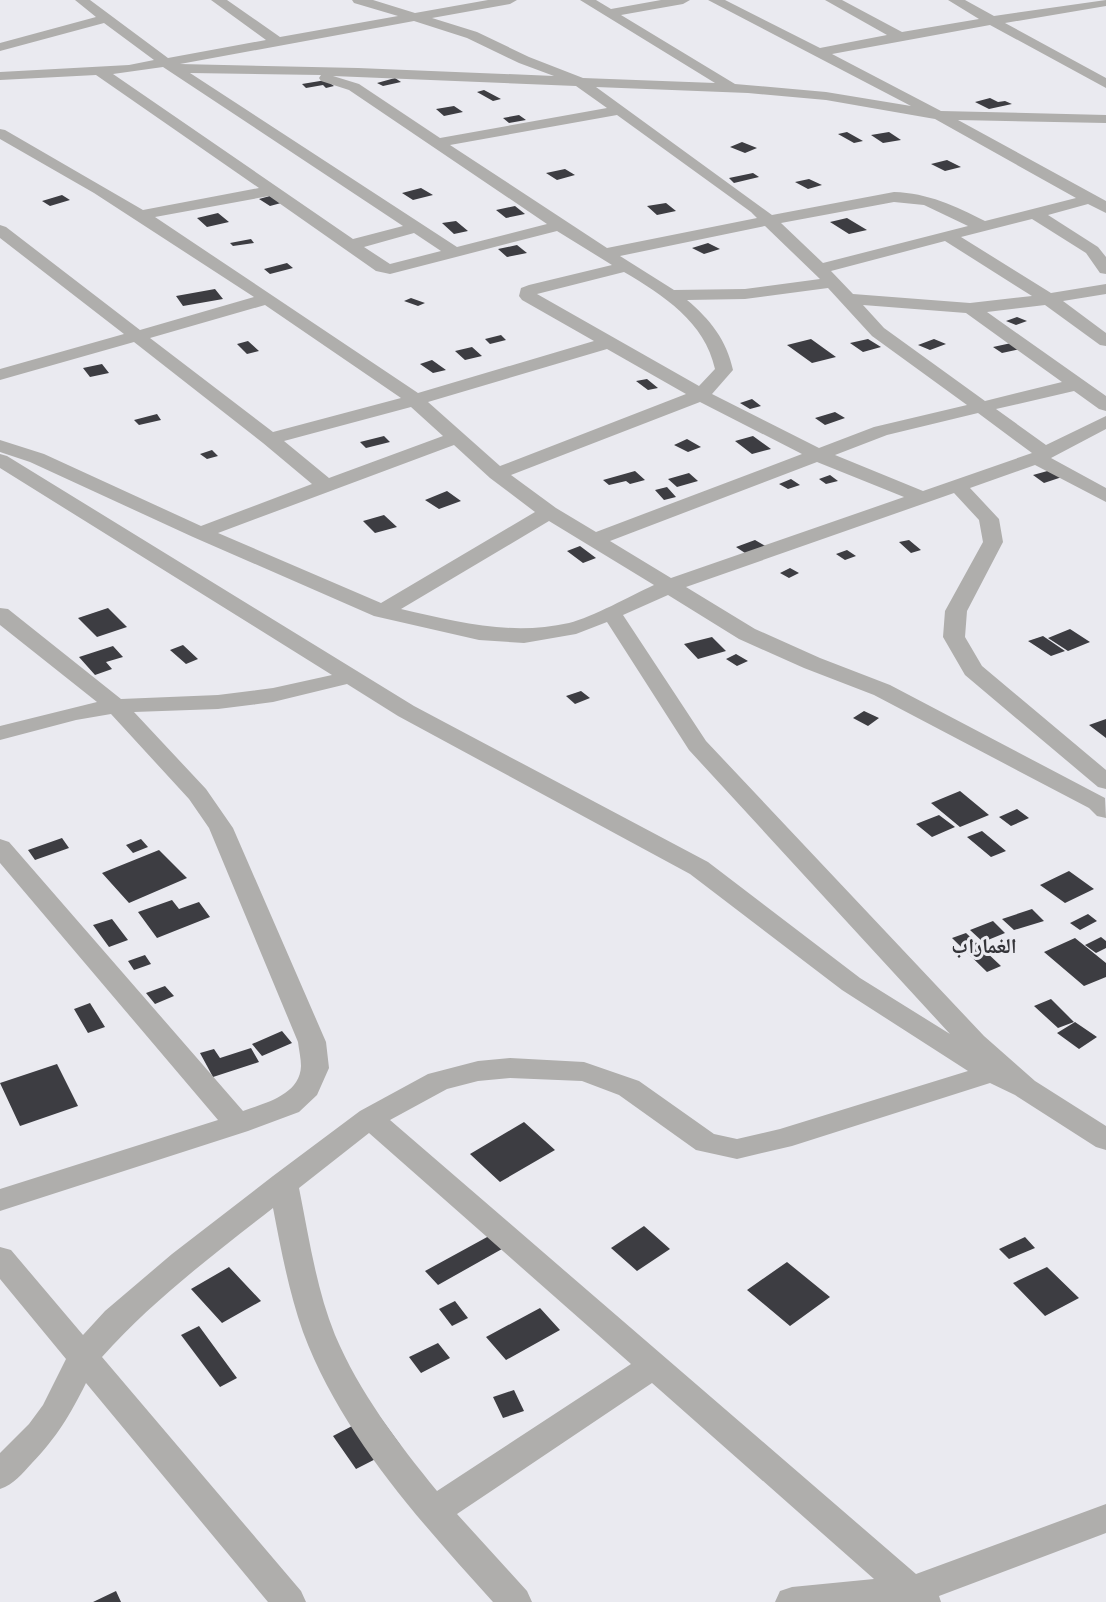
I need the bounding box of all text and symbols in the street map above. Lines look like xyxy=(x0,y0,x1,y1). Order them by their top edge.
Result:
district label: الغماراب xyxy=(951,932,1017,958)

